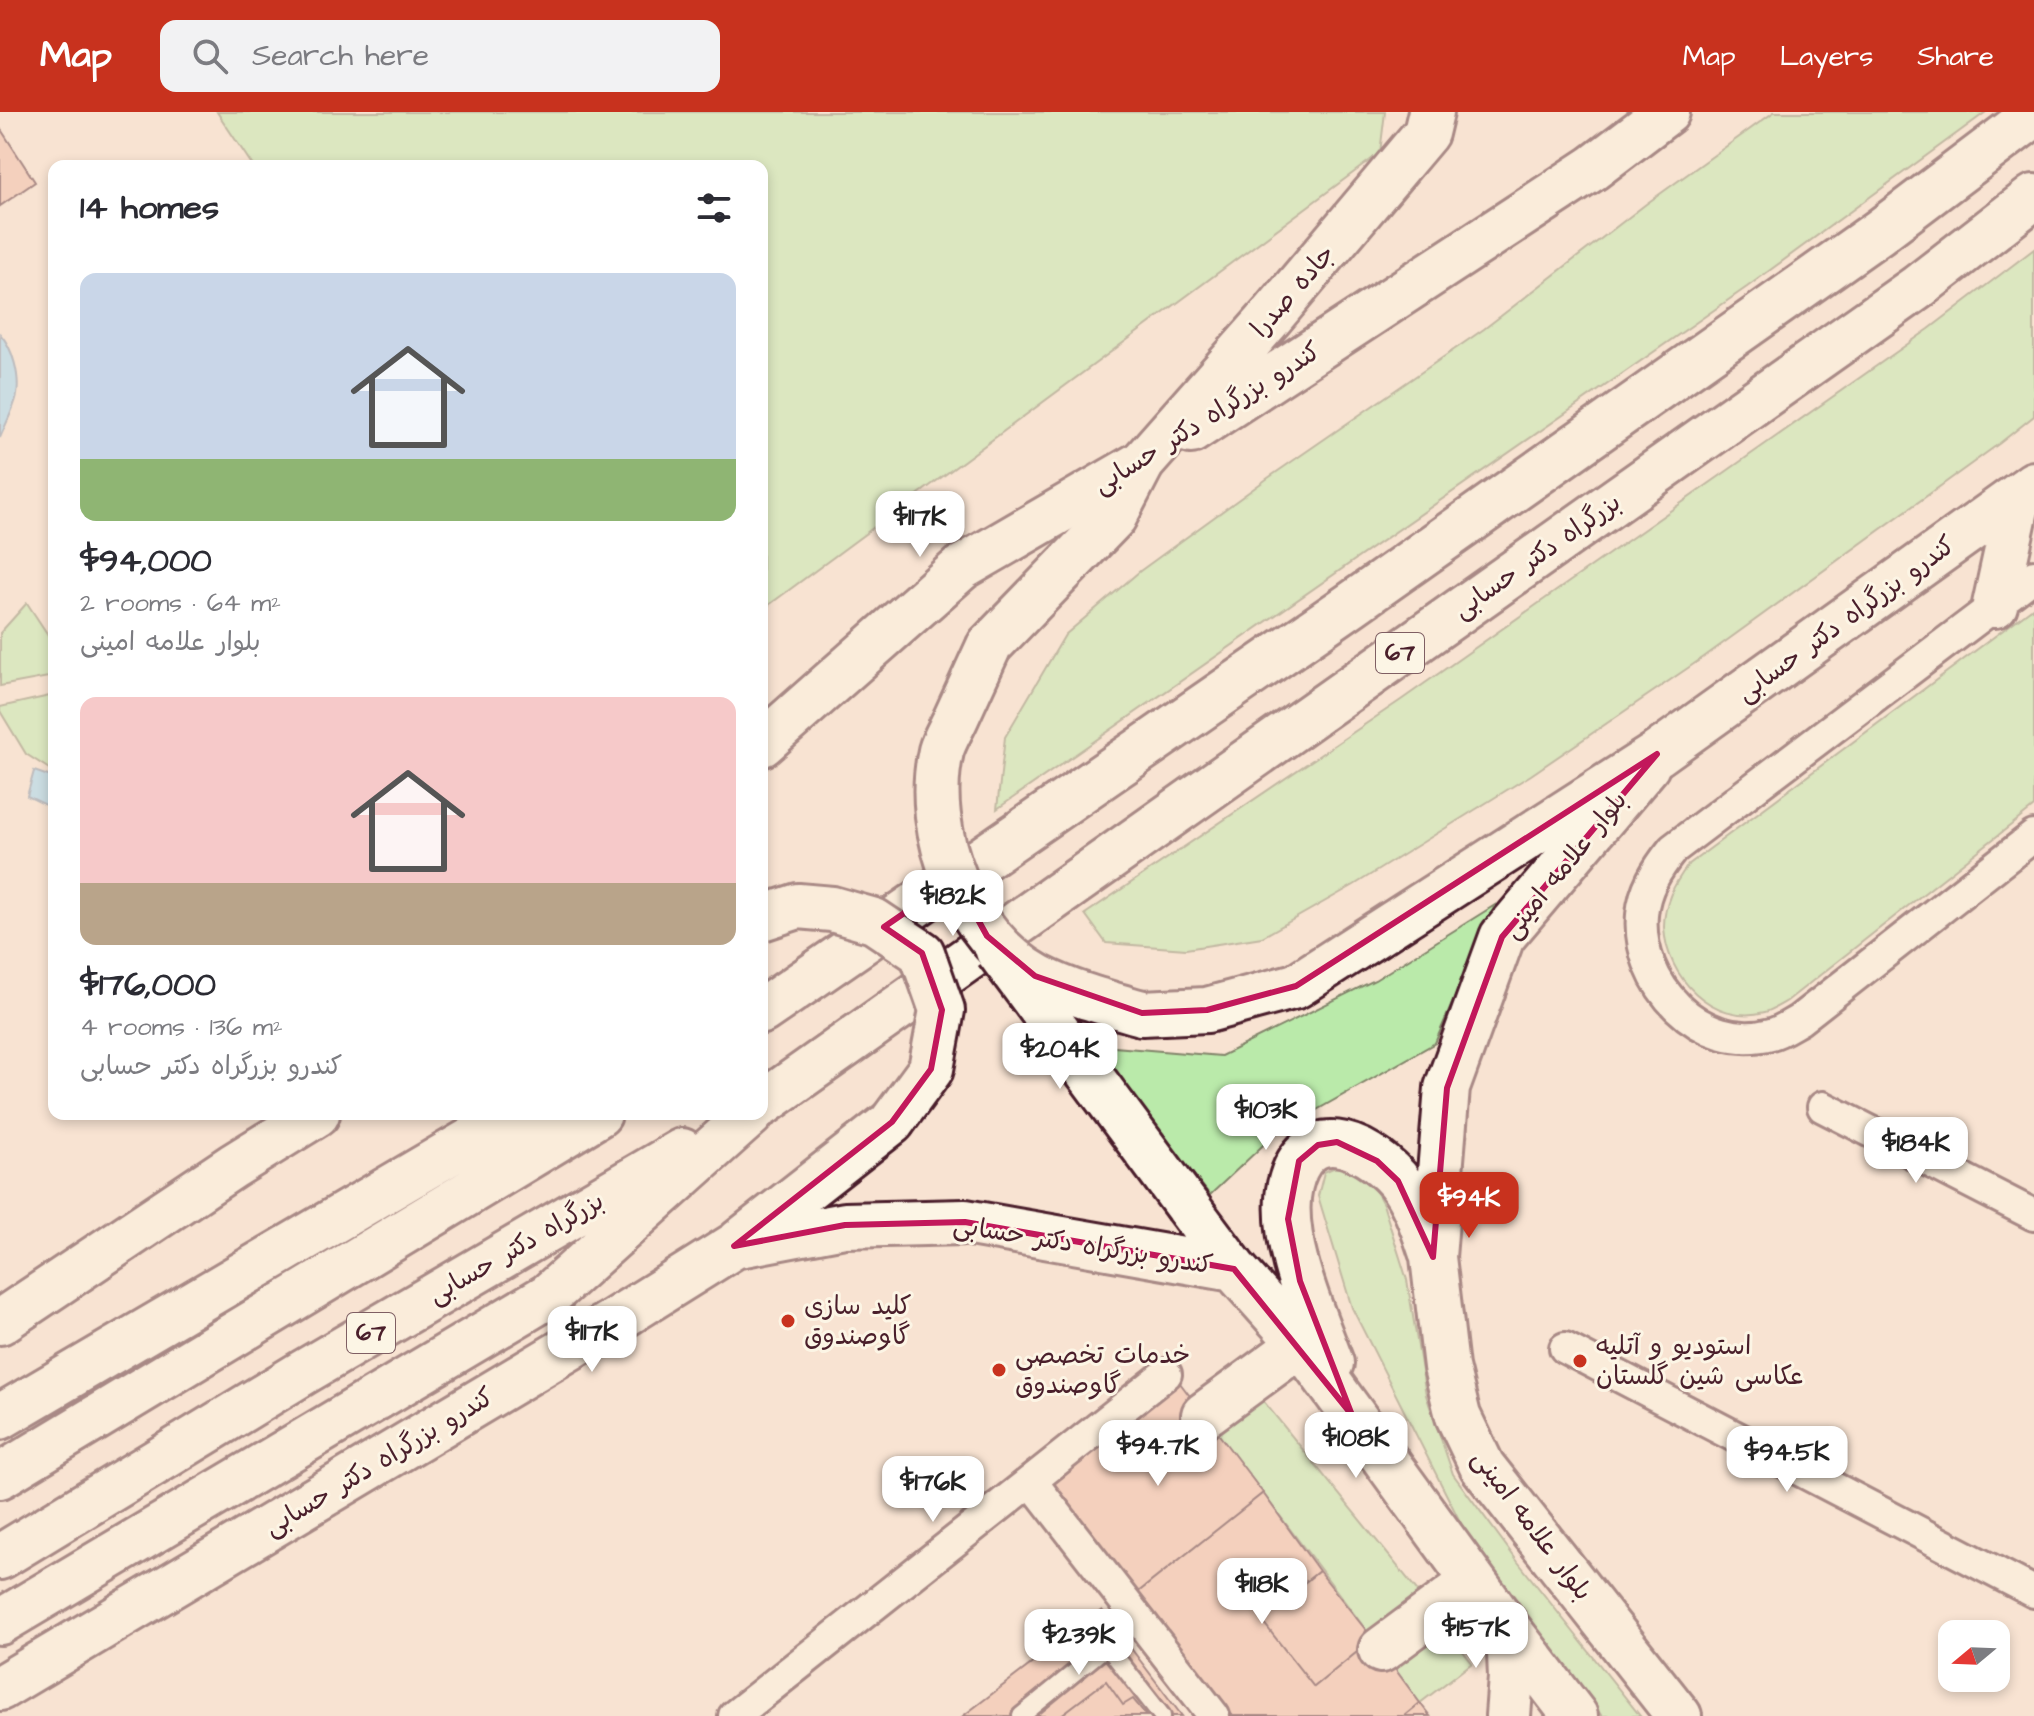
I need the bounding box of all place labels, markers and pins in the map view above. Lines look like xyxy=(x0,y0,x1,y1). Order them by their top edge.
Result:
pin: $117K xyxy=(864,491,976,559)
pin: $182K xyxy=(897,870,1009,938)
pin: $204K xyxy=(1004,1023,1116,1091)
pin: $103K xyxy=(1210,1084,1322,1152)
pin: $184K xyxy=(1860,1117,1972,1185)
pin: $94K xyxy=(1422,1172,1516,1240)
place label: کلید سازی گاوصندوق xyxy=(804,1288,912,1354)
pin: $117K xyxy=(536,1306,648,1374)
marker: کلید سازی گاوصندوق xyxy=(779,1312,797,1330)
place label: استودیو و آتلیه عکاسی شین گلستان xyxy=(1596,1328,1804,1394)
place label: خدمات تخصصی گاوصندوق xyxy=(1015,1337,1190,1403)
marker: استودیو و آتلیه عکاسی شین گلستان xyxy=(1571,1352,1589,1370)
marker: خدمات تخصصی گاوصندوق xyxy=(990,1361,1008,1379)
pin: $108K xyxy=(1300,1412,1412,1480)
pin: $94.7K xyxy=(1093,1420,1223,1488)
pin: $94.5K xyxy=(1722,1426,1852,1494)
pin: $176K xyxy=(877,1456,989,1524)
pin: $118K xyxy=(1206,1558,1318,1626)
pin: $157K xyxy=(1420,1602,1532,1670)
pin: $239K xyxy=(1023,1609,1135,1677)

